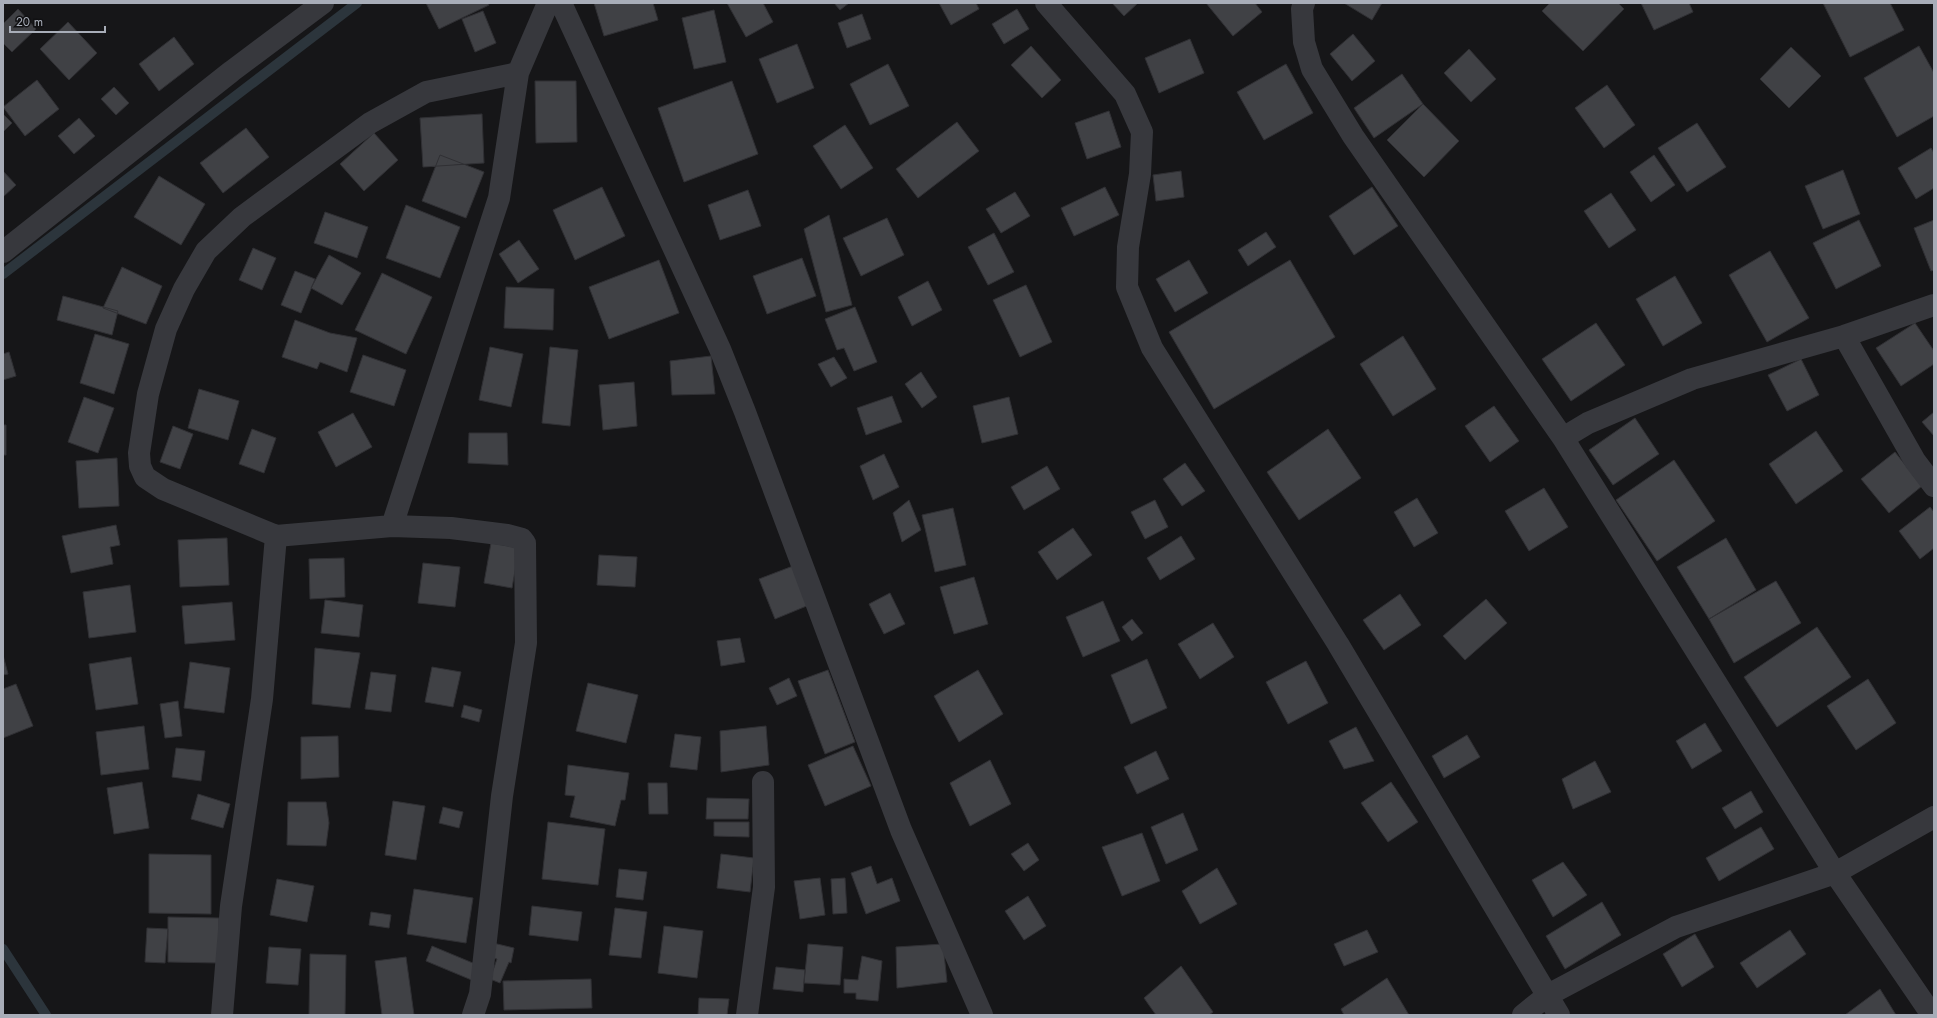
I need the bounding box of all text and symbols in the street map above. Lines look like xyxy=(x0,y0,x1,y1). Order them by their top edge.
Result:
scale bar xyxy=(10,8,105,34)
text: 20 m xyxy=(16,13,43,31)

